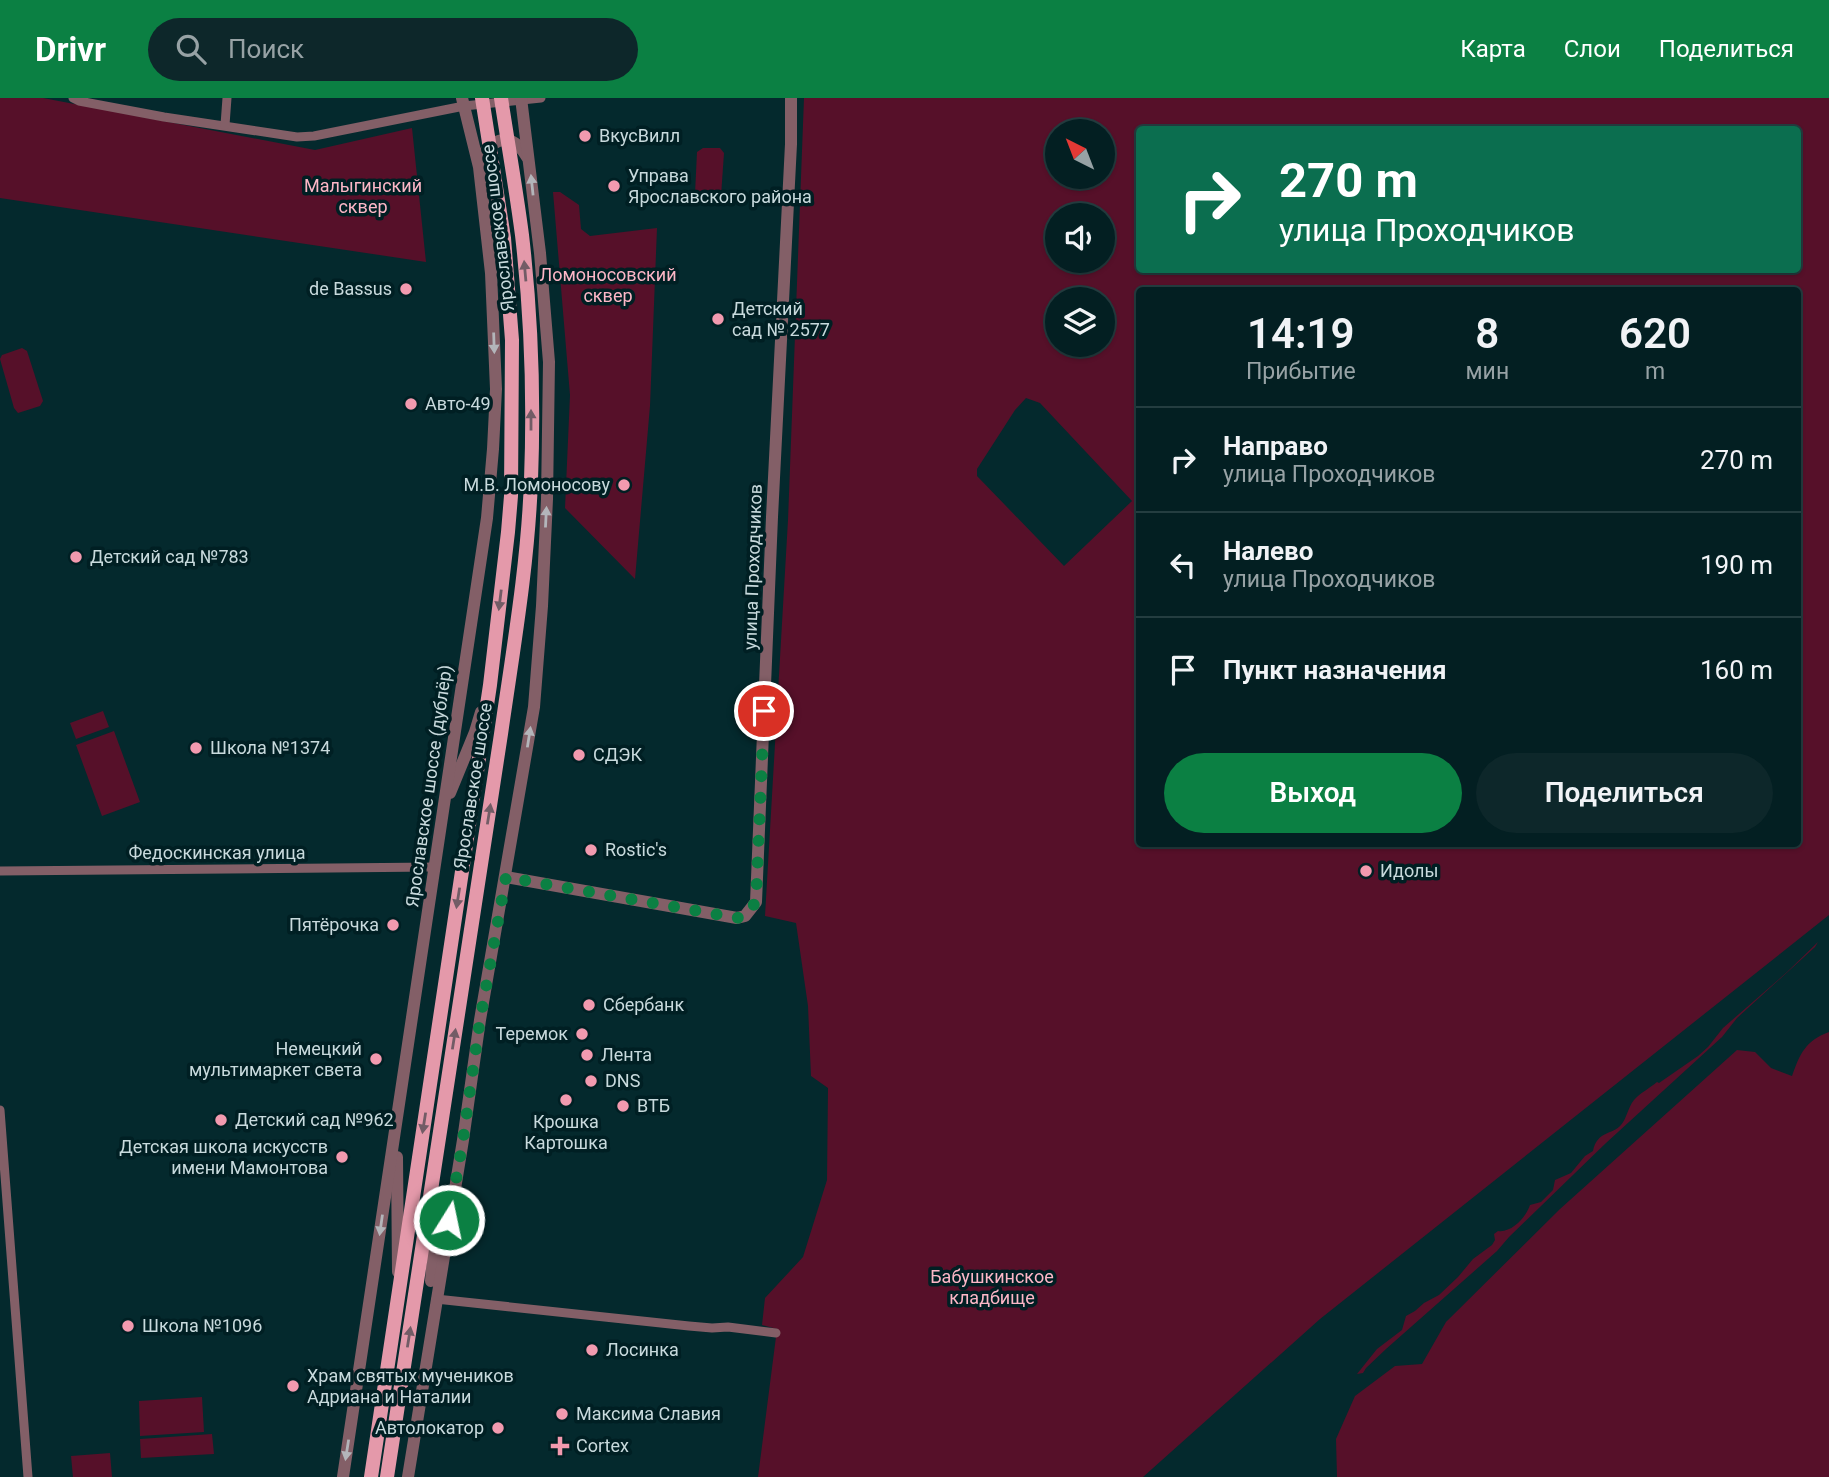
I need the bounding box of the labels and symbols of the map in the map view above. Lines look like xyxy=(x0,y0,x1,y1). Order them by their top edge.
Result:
north arrow xyxy=(1045,119,1115,189)
place label: ВкусВилл xyxy=(599,125,680,146)
marker: ВкусВилл xyxy=(577,128,593,144)
street label: Ярославское шоссе xyxy=(477,143,518,313)
place label: Управа Ярославского района xyxy=(628,165,812,207)
one-way arrow xyxy=(527,174,538,196)
park label: Малыгинский сквер xyxy=(304,175,422,217)
marker: Управа Ярославского района xyxy=(606,178,622,194)
one-way arrow xyxy=(519,259,530,281)
park label: Ломоносовский сквер xyxy=(539,264,677,306)
place label: de Bassus xyxy=(309,278,392,299)
marker: de Bassus xyxy=(398,281,414,297)
place label: Детский сад № 2577 xyxy=(732,298,830,340)
marker: Детский сад № 2577 xyxy=(710,311,726,327)
one-way arrow xyxy=(489,333,500,355)
place label: Авто-49 xyxy=(425,393,491,414)
marker: Авто-49 xyxy=(403,396,419,412)
one-way arrow xyxy=(525,409,537,431)
place label: М.В. Ломоносову xyxy=(463,474,610,495)
marker: М.В. Ломоносову xyxy=(616,477,632,493)
street label: улица Проходчиков xyxy=(739,484,766,650)
one-way arrow xyxy=(541,506,552,528)
place label: Детский сад №783 xyxy=(90,546,249,567)
marker: Детский сад №783 xyxy=(68,549,84,565)
one-way arrow xyxy=(494,589,505,611)
street label: Ярославское шоссе (дублёр) xyxy=(401,663,457,909)
pin xyxy=(734,681,794,741)
street label: Ярославское шоссе xyxy=(449,701,496,871)
one-way arrow xyxy=(524,726,535,748)
place label: Школа №1374 xyxy=(210,737,330,758)
marker: Школа №1374 xyxy=(188,740,204,756)
place label: СДЭК xyxy=(593,744,642,765)
marker: СДЭК xyxy=(571,747,587,763)
one-way arrow xyxy=(484,803,495,825)
place label: Rostic's xyxy=(605,839,667,860)
street label: Федоскинская улица xyxy=(128,842,306,863)
marker: Rostic's xyxy=(583,842,599,858)
place label: Идолы xyxy=(1380,860,1438,881)
marker: Идолы xyxy=(1358,863,1374,879)
one-way arrow xyxy=(452,887,463,909)
place label: Пятёрочка xyxy=(289,914,379,935)
marker: Пятёрочка xyxy=(385,917,401,933)
place label: Сбербанк xyxy=(603,994,684,1015)
marker: Сбербанк xyxy=(581,997,597,1013)
place label: Теремок xyxy=(496,1023,568,1044)
marker: Теремок xyxy=(574,1026,590,1042)
one-way arrow xyxy=(449,1028,460,1050)
place label: Немецкий мультимаркет света xyxy=(189,1038,362,1080)
place label: Лента xyxy=(601,1044,652,1065)
marker: Лента xyxy=(579,1047,595,1063)
marker: Немецкий мультимаркет света xyxy=(368,1051,384,1067)
place label: DNS xyxy=(605,1070,641,1091)
marker: DNS xyxy=(583,1073,599,1089)
marker: Крошка Картошка xyxy=(558,1092,574,1108)
place label: ВТБ xyxy=(637,1095,670,1116)
marker: ВТБ xyxy=(615,1098,631,1114)
place label: Детский сад №962 xyxy=(235,1109,394,1130)
place label: Крошка Картошка xyxy=(524,1111,608,1153)
marker: Детский сад №962 xyxy=(213,1112,229,1128)
one-way arrow xyxy=(418,1112,429,1134)
place label: Детская школа искусств имени Мамонтова xyxy=(119,1136,328,1178)
marker: Детская школа искусств имени Мамонтова xyxy=(334,1149,350,1165)
position arrow xyxy=(412,1183,486,1257)
one-way arrow xyxy=(375,1215,386,1237)
park label: Бабушкинское кладбище xyxy=(930,1266,1054,1308)
place label: Школа №1096 xyxy=(142,1315,262,1336)
marker: Школа №1096 xyxy=(120,1318,136,1334)
one-way arrow xyxy=(404,1326,415,1348)
place label: Лосинка xyxy=(606,1339,679,1360)
marker: Лосинка xyxy=(584,1342,600,1358)
place label: Храм святых мучеников Адриана и Наталии xyxy=(307,1365,514,1407)
marker: Храм святых мучеников Адриана и Наталии xyxy=(285,1378,301,1394)
place label: Максима Славия xyxy=(576,1403,721,1424)
marker: Максима Славия xyxy=(554,1406,570,1422)
place label: Автолокатор xyxy=(375,1417,484,1438)
marker: Автолокатор xyxy=(490,1420,506,1436)
place label: Cortex xyxy=(576,1435,629,1456)
marker: Cortex xyxy=(550,1436,570,1456)
one-way arrow xyxy=(341,1439,352,1461)

